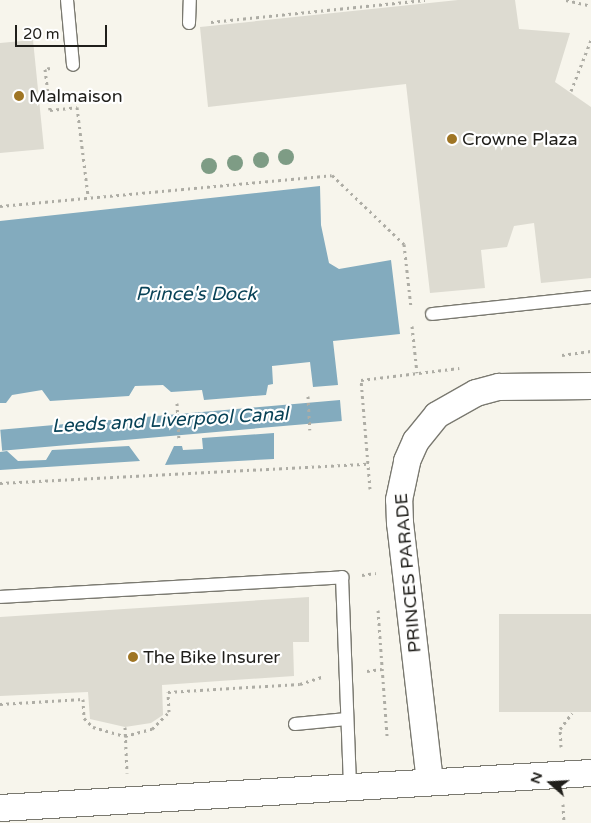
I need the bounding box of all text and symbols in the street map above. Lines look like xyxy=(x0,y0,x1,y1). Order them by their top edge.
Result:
scale bar xyxy=(18,15,110,47)
text: 20 m xyxy=(23,25,60,43)
place label: Malmaison xyxy=(29,85,123,107)
marker: Malmaison xyxy=(13,90,25,102)
place label: Crowne Plaza xyxy=(462,128,578,150)
marker: Crowne Plaza xyxy=(446,133,458,145)
water label: Prince's Dock xyxy=(135,284,257,306)
water label: Leeds and Liverpool Canal xyxy=(51,403,289,439)
street label: PRINCES PARADE xyxy=(390,492,426,654)
place label: The Bike Insurer xyxy=(143,646,280,668)
marker: The Bike Insurer xyxy=(127,651,139,663)
north arrow xyxy=(526,758,576,808)
text: N xyxy=(526,770,546,786)

